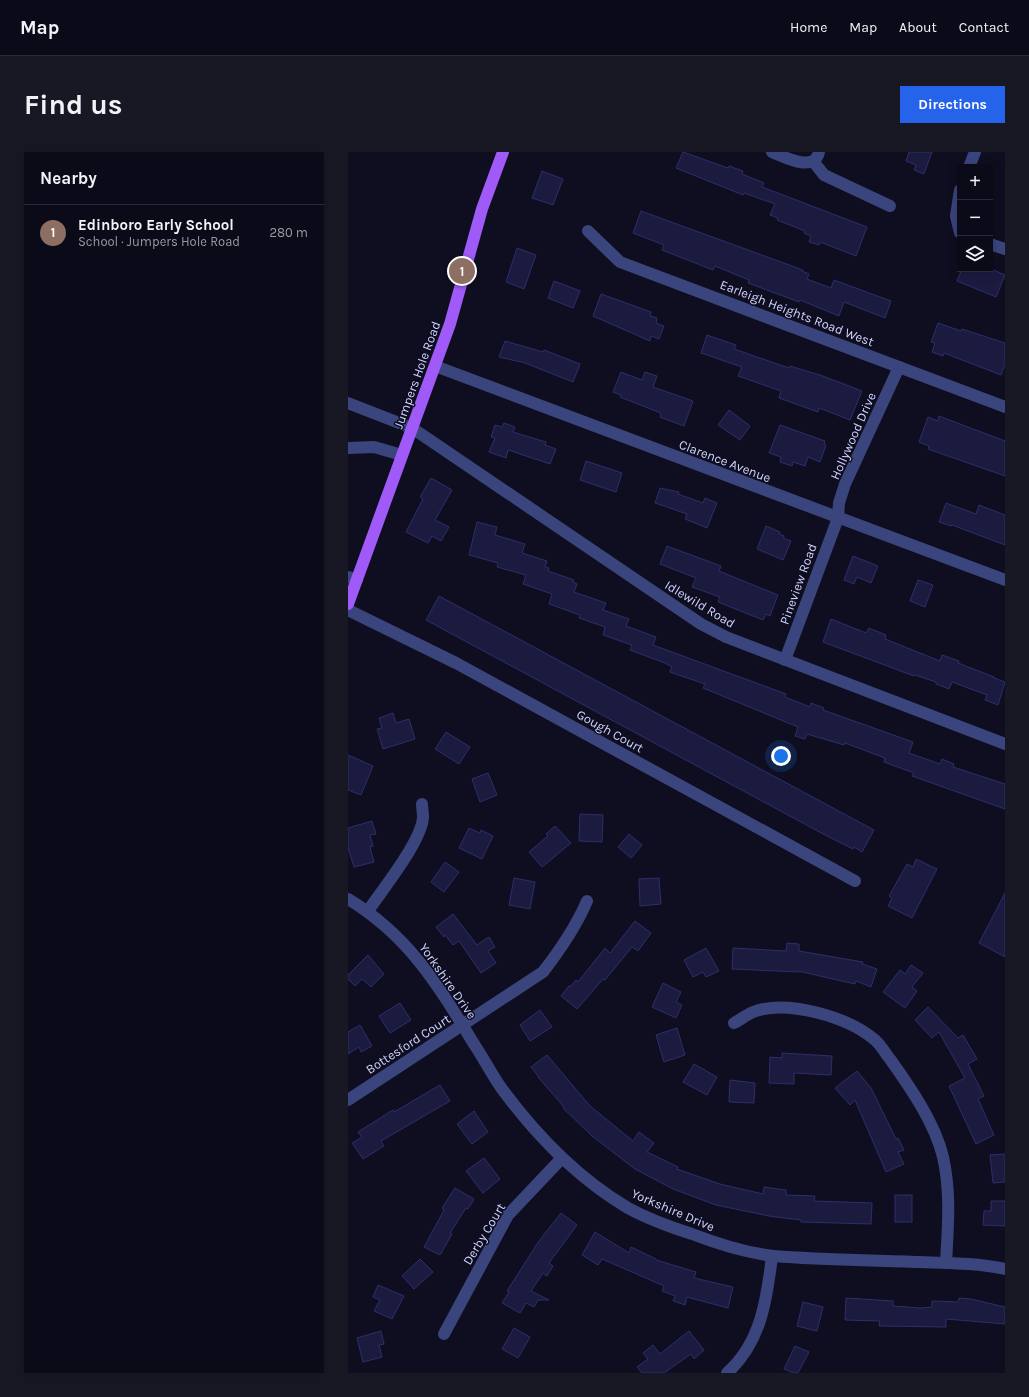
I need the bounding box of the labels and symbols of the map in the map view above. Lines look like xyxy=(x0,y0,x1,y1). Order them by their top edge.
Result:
pin: 1 xyxy=(449,256,475,286)
street label: Earleigh Heights Road West xyxy=(718,277,876,349)
street label: Jumpers Hole Road xyxy=(391,319,443,431)
street label: Hollywood Drive xyxy=(827,390,879,482)
street label: Clarence Avenue xyxy=(677,437,773,486)
street label: Pineview Road xyxy=(776,541,820,627)
street label: Idlewild Road xyxy=(662,577,738,631)
street label: Gough Court xyxy=(574,706,646,756)
your location xyxy=(771,746,791,766)
street label: Yorkshire Drive xyxy=(416,940,480,1022)
street label: Bottesford Court xyxy=(363,1011,453,1077)
street label: Yorkshire Drive xyxy=(629,1186,717,1234)
street label: Derby Court xyxy=(460,1200,508,1268)

